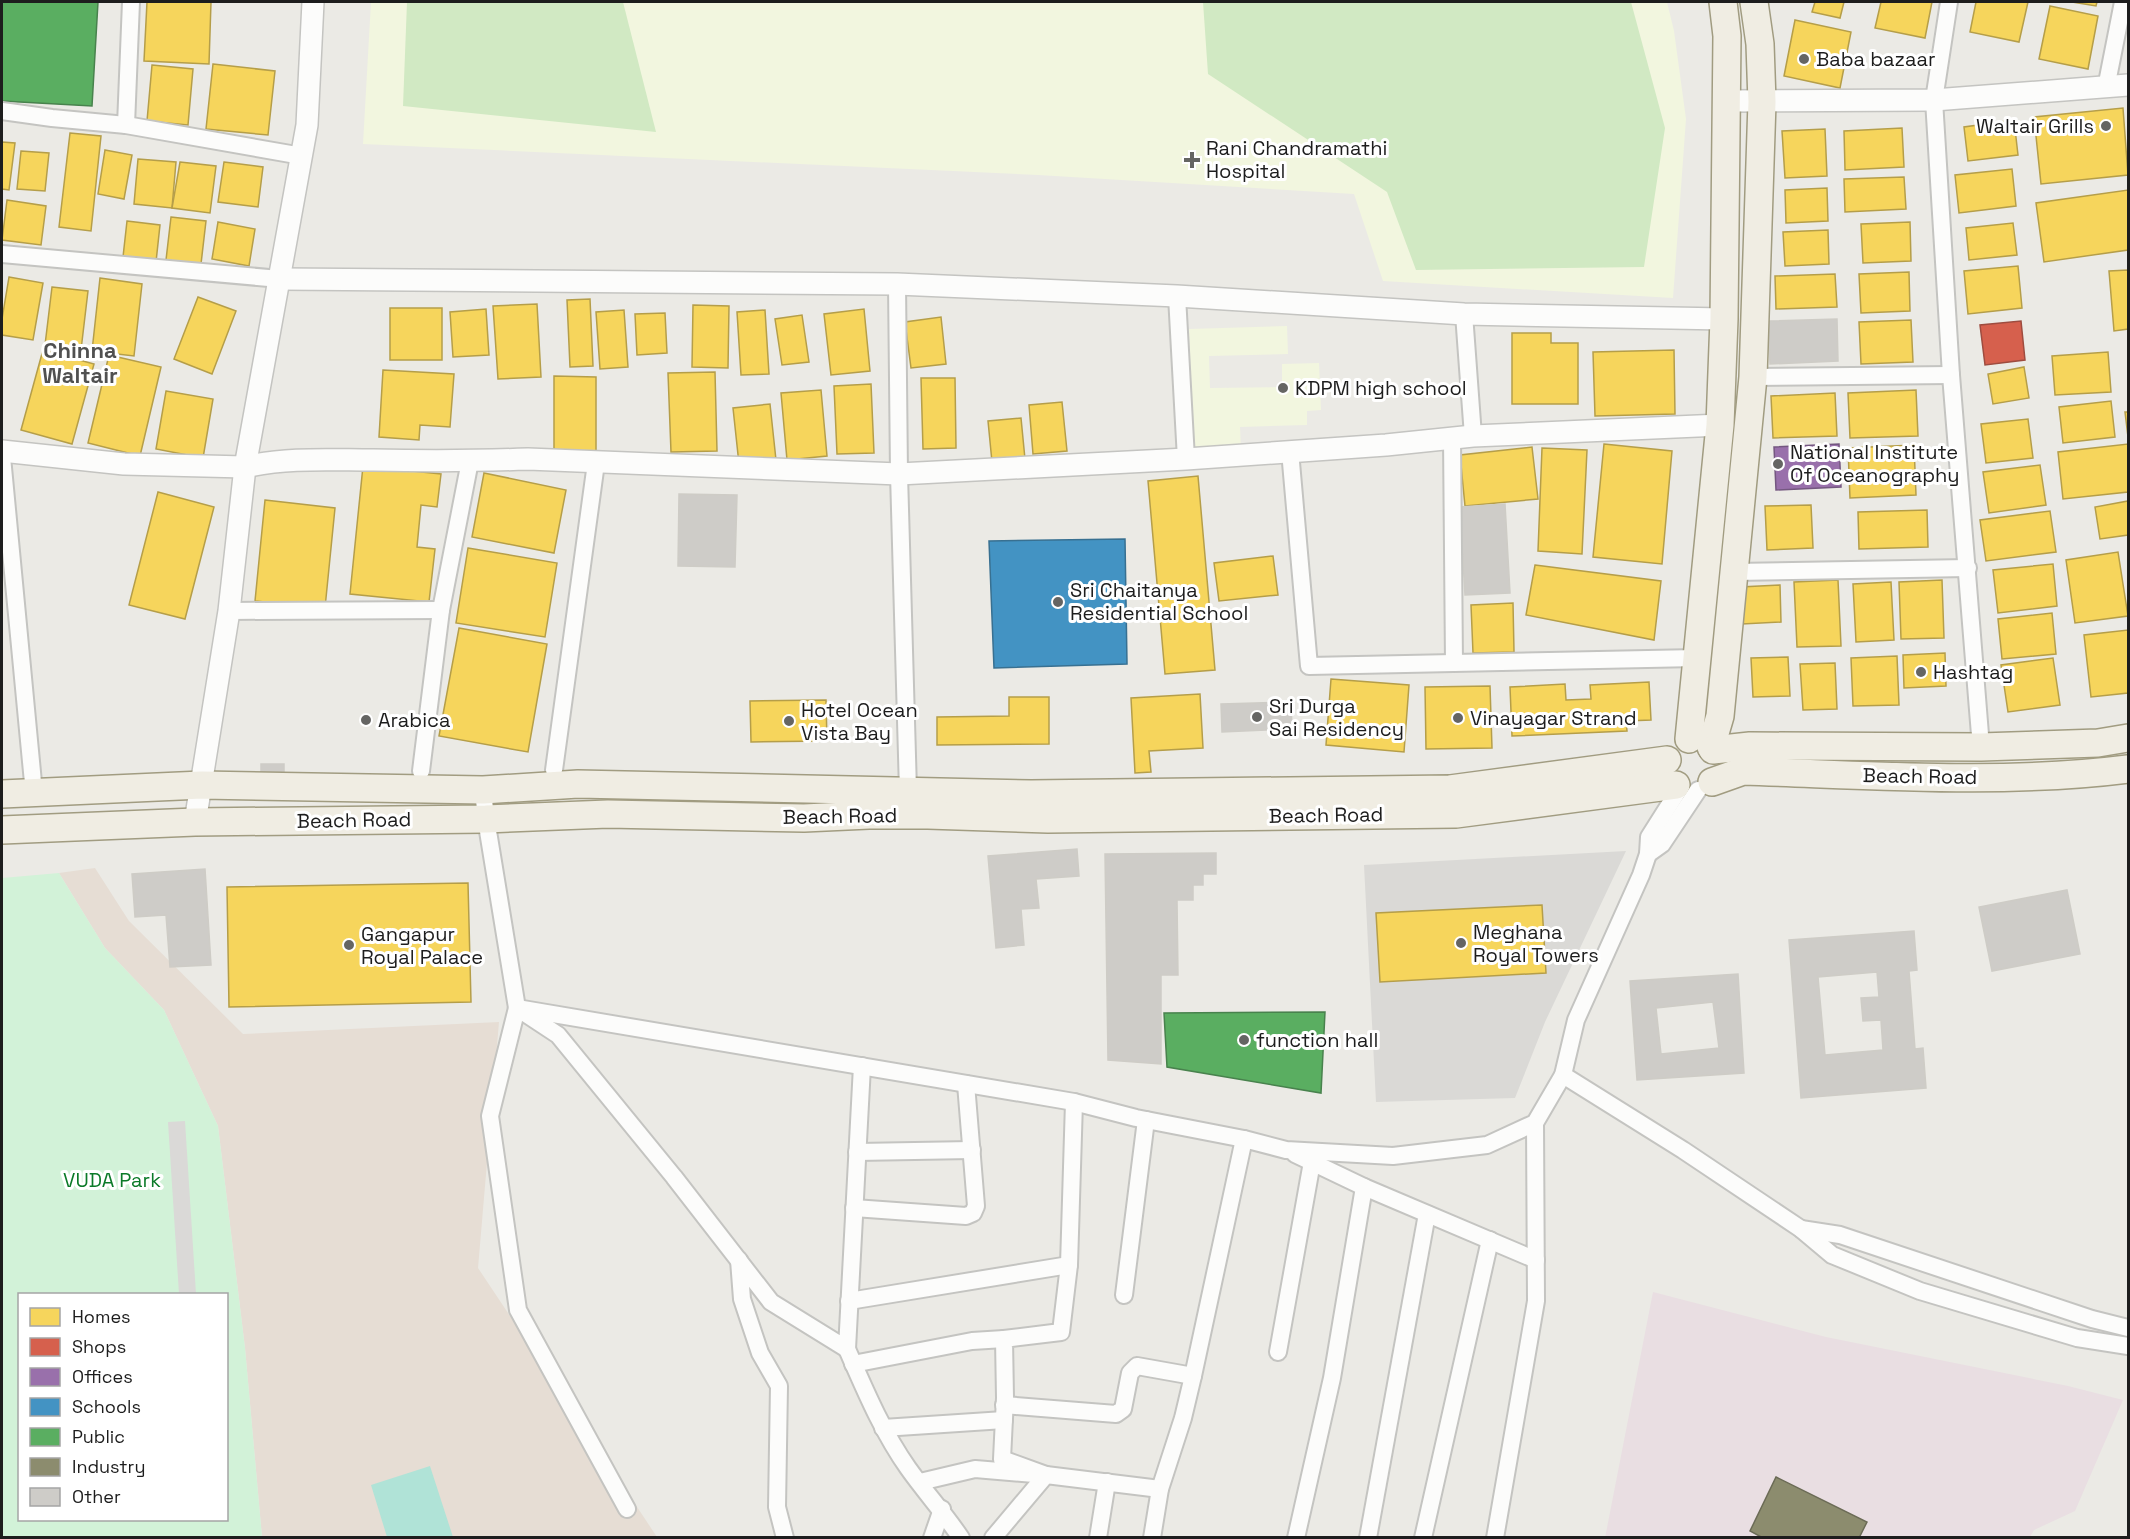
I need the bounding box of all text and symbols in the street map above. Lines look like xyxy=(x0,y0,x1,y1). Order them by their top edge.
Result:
place label: Baba bazaar xyxy=(1816,46,1936,72)
marker: Baba bazaar xyxy=(1797,52,1811,66)
place label: Waltair Grills xyxy=(1976,113,2094,139)
marker: Waltair Grills xyxy=(2099,119,2113,133)
place label: Rani Chandramathi Hospital xyxy=(1206,135,1387,184)
marker: Rani Chandramathi Hospital xyxy=(1183,151,1201,169)
district label: Chinna Waltair xyxy=(42,336,118,389)
place label: KDPM high school xyxy=(1295,375,1467,401)
marker: KDPM high school xyxy=(1276,381,1290,395)
place label: National Institute Of Oceanography xyxy=(1790,439,1959,488)
marker: National Institute Of Oceanography xyxy=(1771,457,1785,471)
place label: Sri Chaitanya Residential School xyxy=(1070,577,1248,626)
marker: Sri Chaitanya Residential School xyxy=(1051,595,1065,609)
place label: Hashtag xyxy=(1933,659,2013,685)
marker: Hashtag xyxy=(1914,665,1928,679)
place label: Sri Durga Sai Residency xyxy=(1269,693,1404,742)
place label: Hotel Ocean Vista Bay xyxy=(801,697,918,746)
place label: Vinayagar Strand xyxy=(1470,705,1637,731)
place label: Arabica xyxy=(378,707,451,733)
marker: Sri Durga Sai Residency xyxy=(1250,710,1264,724)
marker: Vinayagar Strand xyxy=(1451,711,1465,725)
marker: Arabica xyxy=(359,713,373,727)
marker: Hotel Ocean Vista Bay xyxy=(782,714,796,728)
street label: Beach Road xyxy=(1862,762,1978,790)
street label: Beach Road xyxy=(1268,801,1384,829)
street label: Beach Road xyxy=(782,802,898,830)
street label: Beach Road xyxy=(296,806,412,834)
place label: Meghana Royal Towers xyxy=(1473,919,1599,968)
place label: Gangapur Royal Palace xyxy=(361,921,483,970)
marker: Meghana Royal Towers xyxy=(1454,936,1468,950)
marker: Gangapur Royal Palace xyxy=(342,938,356,952)
place label: function hall xyxy=(1256,1027,1378,1053)
marker: function hall xyxy=(1237,1033,1251,1047)
park label: VUDA Park xyxy=(63,1167,161,1193)
legend xyxy=(18,1293,228,1521)
text: Homes xyxy=(72,1305,131,1328)
text: Shops xyxy=(72,1335,126,1358)
text: Offices xyxy=(72,1365,133,1388)
text: Schools xyxy=(72,1395,141,1418)
text: Public xyxy=(72,1425,125,1448)
text: Industry xyxy=(72,1455,145,1478)
text: Other xyxy=(72,1485,121,1508)

